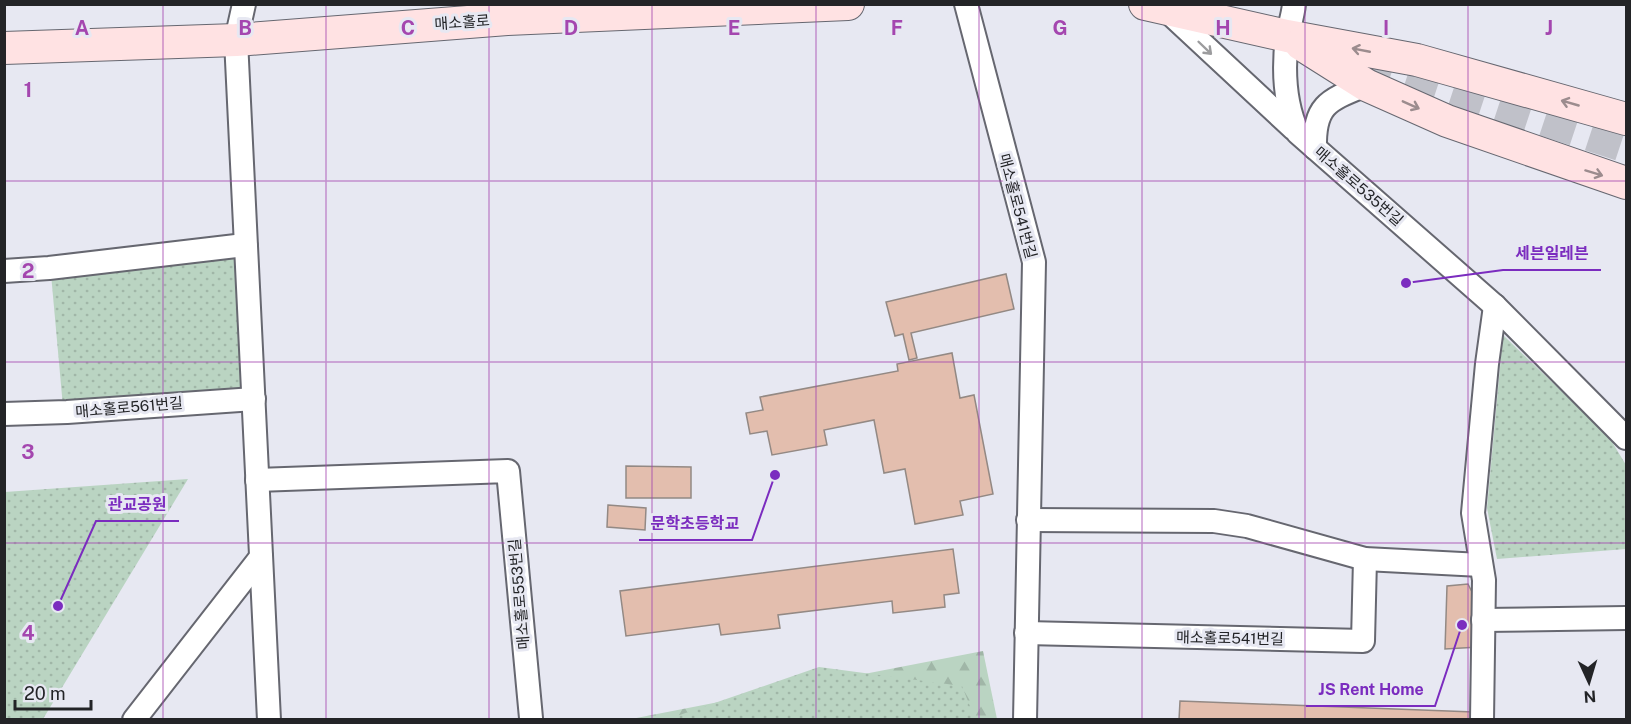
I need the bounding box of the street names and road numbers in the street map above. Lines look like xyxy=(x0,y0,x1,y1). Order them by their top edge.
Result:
street label: 매소홀로 xyxy=(434,12,490,32)
street label: 매소홀로535번길 xyxy=(1311,143,1407,229)
street label: 매소홀로541번길 xyxy=(996,152,1040,260)
street label: 매소홀로561번길 xyxy=(75,394,183,420)
street label: 매소홀로553번길 xyxy=(506,538,532,650)
street label: 매소홀로541번길 xyxy=(1176,629,1284,647)

